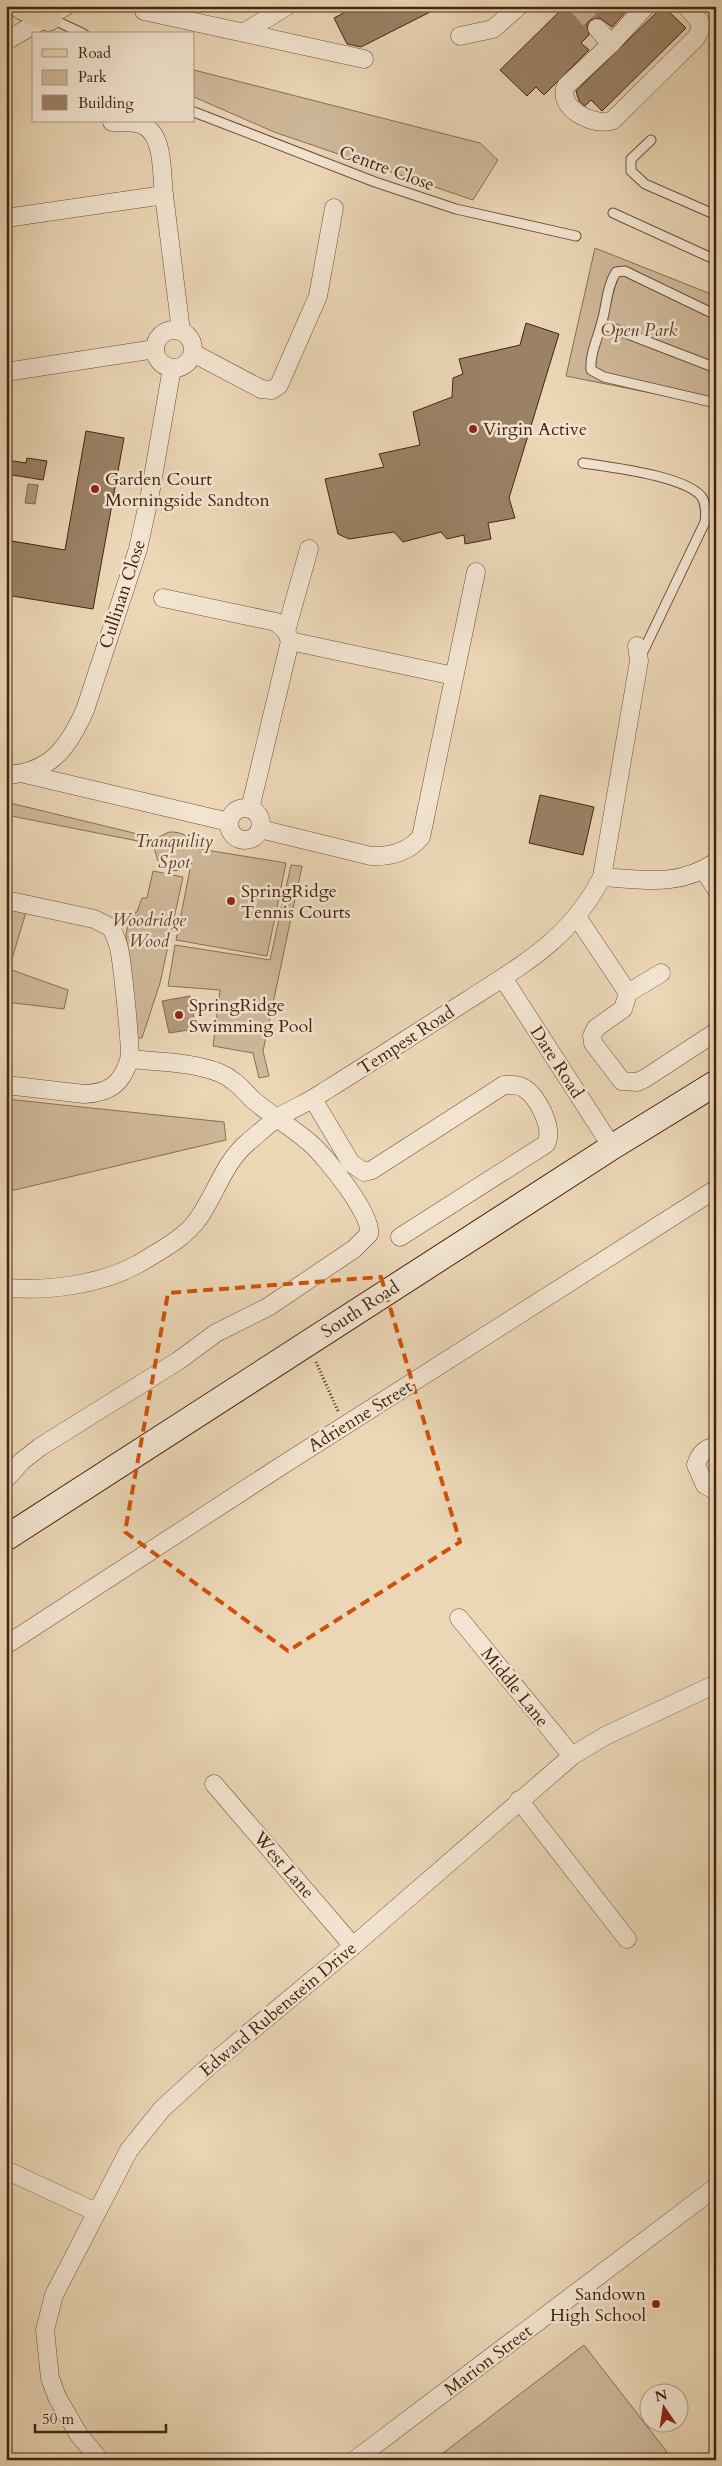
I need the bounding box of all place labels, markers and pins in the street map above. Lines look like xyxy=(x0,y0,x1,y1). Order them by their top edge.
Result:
place label: Virgin Active xyxy=(483,417,587,442)
marker: Virgin Active xyxy=(467,423,479,435)
place label: Garden Court Morningside Sandton xyxy=(105,467,271,513)
marker: Garden Court Morningside Sandton xyxy=(89,483,101,495)
place label: SpringRidge Tennis Courts xyxy=(241,879,350,925)
marker: SpringRidge Tennis Courts xyxy=(225,895,237,907)
place label: SpringRidge Swimming Pool xyxy=(189,993,313,1039)
marker: SpringRidge Swimming Pool xyxy=(173,1009,185,1021)
place label: Sandown High School xyxy=(550,2282,647,2328)
marker: Sandown High School xyxy=(650,2298,662,2310)

